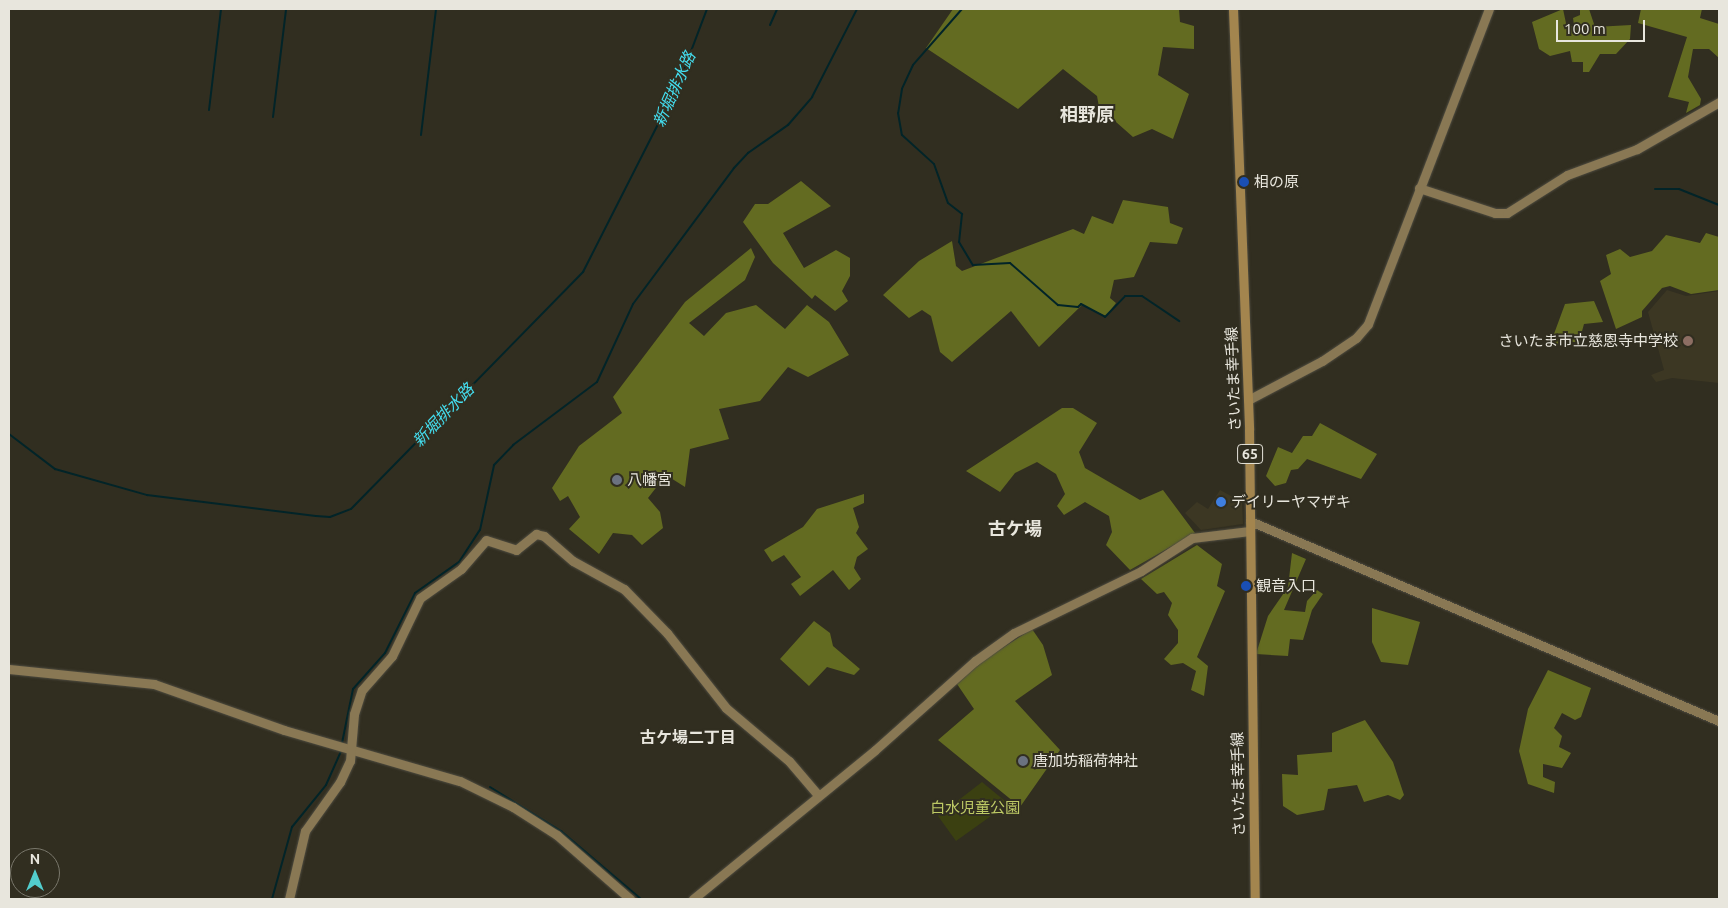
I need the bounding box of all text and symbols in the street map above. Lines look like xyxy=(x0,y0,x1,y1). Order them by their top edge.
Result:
scale bar xyxy=(1558,10,1647,42)
text: 100 m xyxy=(1564,20,1606,37)
water label: 新堀排水路 xyxy=(649,49,699,129)
district label: 相野原 xyxy=(1060,103,1114,125)
place label: 相の原 xyxy=(1254,173,1299,191)
marker: 相の原 xyxy=(1238,176,1250,188)
street label: さいたま幸手線 xyxy=(1222,326,1244,432)
place label: さいたま市立慈恩寺中学校 xyxy=(1498,332,1678,350)
marker: さいたま市立慈恩寺中学校 xyxy=(1682,335,1694,347)
water label: 新堀排水路 xyxy=(408,380,478,450)
road number: 65 xyxy=(1236,442,1264,466)
place label: 八幡宮 xyxy=(627,471,672,489)
marker: 八幡宮 xyxy=(611,474,623,486)
place label: デイリーヤマザキ xyxy=(1231,493,1351,511)
marker: デイリーヤマザキ xyxy=(1215,496,1227,508)
district label: 古ケ場 xyxy=(988,517,1042,539)
place label: 観音入口 xyxy=(1256,577,1316,595)
marker: 観音入口 xyxy=(1240,580,1252,592)
district label: 古ケ場二丁目 xyxy=(640,727,736,747)
street label: さいたま幸手線 xyxy=(1228,731,1248,837)
place label: 唐加坊稲荷神社 xyxy=(1033,752,1138,770)
marker: 唐加坊稲荷神社 xyxy=(1017,755,1029,767)
park label: 白水児童公園 xyxy=(930,799,1020,817)
north arrow xyxy=(10,848,60,898)
text: N xyxy=(30,851,40,867)

